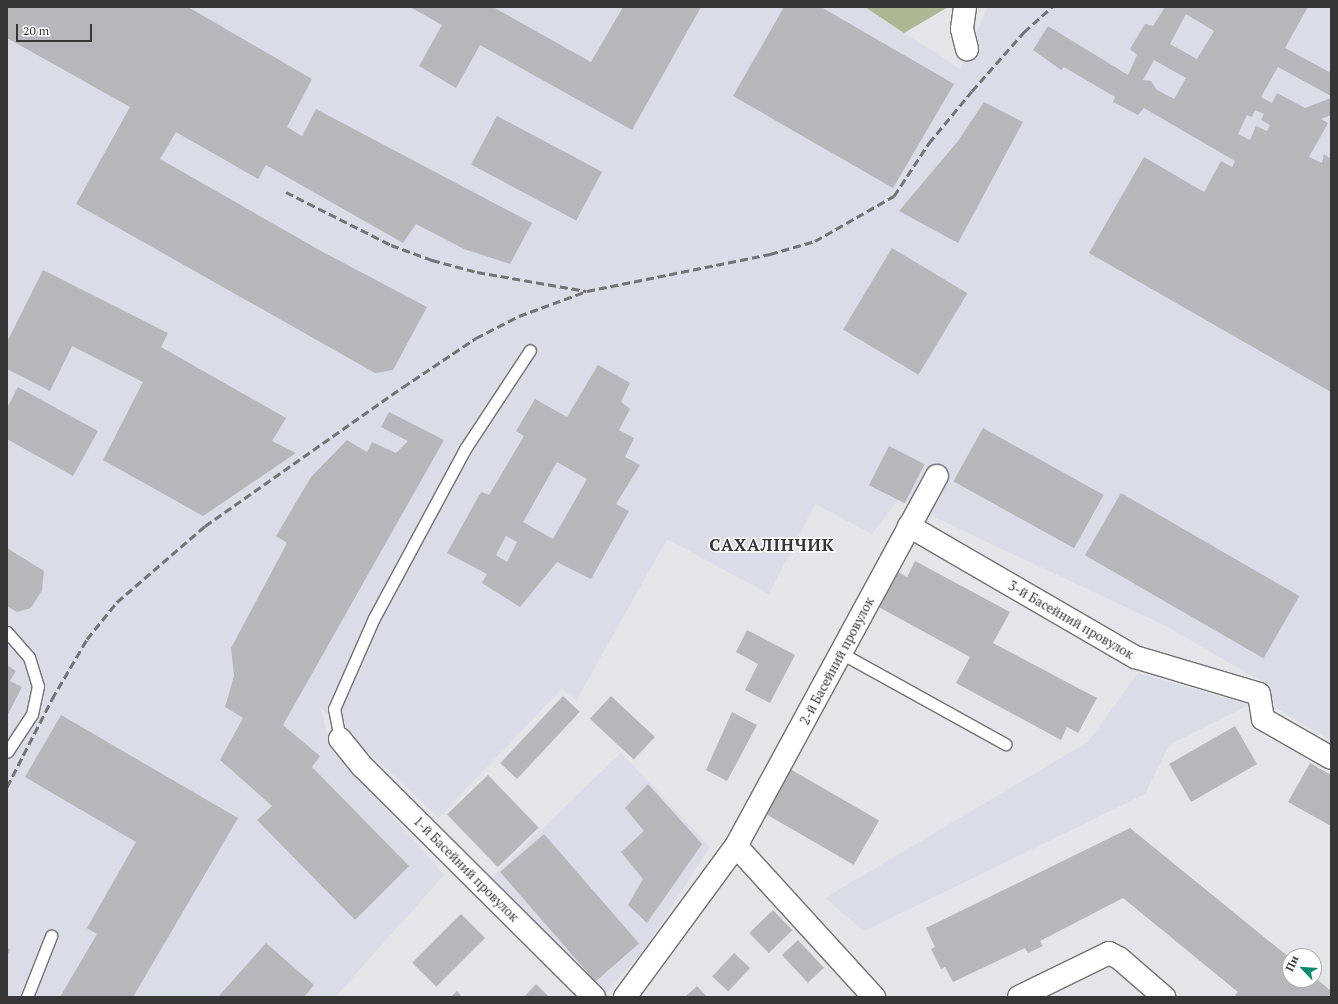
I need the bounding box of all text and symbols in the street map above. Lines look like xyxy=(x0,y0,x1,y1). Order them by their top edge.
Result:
scale bar xyxy=(18,16,94,42)
text: 20 m xyxy=(23,23,49,38)
district label: САХАЛІНЧИК xyxy=(709,535,835,555)
street label: 3-й Басейний провулок xyxy=(1006,578,1136,662)
street label: 2-й Басейний провулок xyxy=(797,595,877,727)
street label: 1-й Басейний провулок xyxy=(410,813,522,925)
north arrow xyxy=(1282,948,1322,988)
text: Пн xyxy=(1282,953,1302,973)

